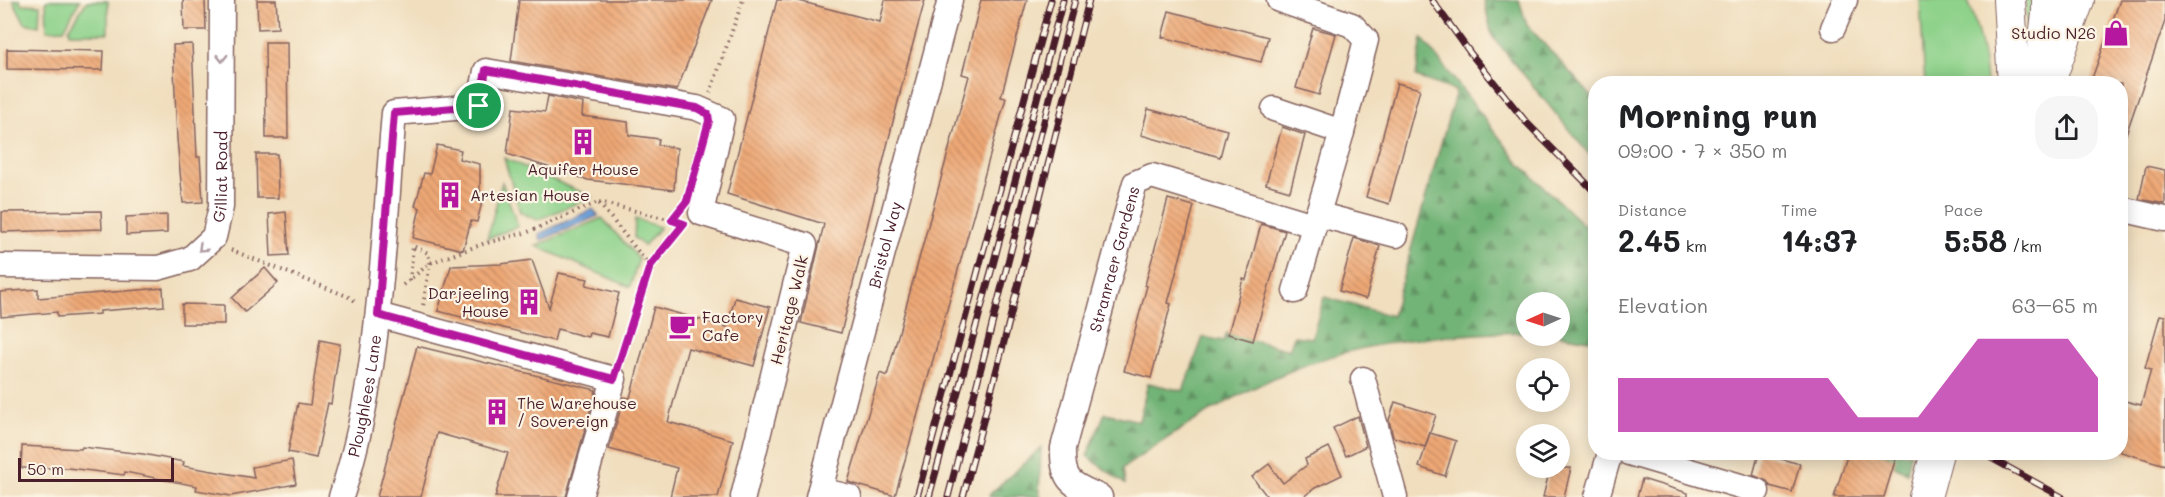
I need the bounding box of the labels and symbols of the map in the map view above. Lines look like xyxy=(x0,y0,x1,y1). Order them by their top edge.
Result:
shop icon: Studio N26 xyxy=(2101,18,2131,48)
place label: Studio N26 xyxy=(2011,22,2096,43)
one-way arrow xyxy=(216,54,228,63)
pin xyxy=(453,80,504,131)
building icon: Aquifer House xyxy=(568,127,598,157)
street label: Gilliat Road xyxy=(207,131,231,224)
place label: Aquifer House xyxy=(527,158,639,179)
building icon: Artesian House xyxy=(435,180,465,210)
street label: Stranraer Gardens xyxy=(1084,183,1144,334)
place label: Artesian House xyxy=(470,184,590,205)
street label: Bristol Way xyxy=(863,199,906,290)
one-way arrow xyxy=(198,240,209,251)
street label: Heritage Walk xyxy=(765,253,812,367)
place label: Darjeeling House xyxy=(428,282,509,321)
building icon: Darjeeling House xyxy=(514,287,544,317)
north arrow xyxy=(1516,292,1570,346)
place label: Factory Cafe xyxy=(702,306,763,345)
cafe icon: Factory Cafe xyxy=(667,311,697,341)
street label: Ploughlees Lane xyxy=(342,333,385,459)
place label: The Warehouse / Sovereign xyxy=(517,392,637,431)
building icon: The Warehouse / Sovereign xyxy=(482,397,512,427)
scale bar xyxy=(18,455,174,482)

